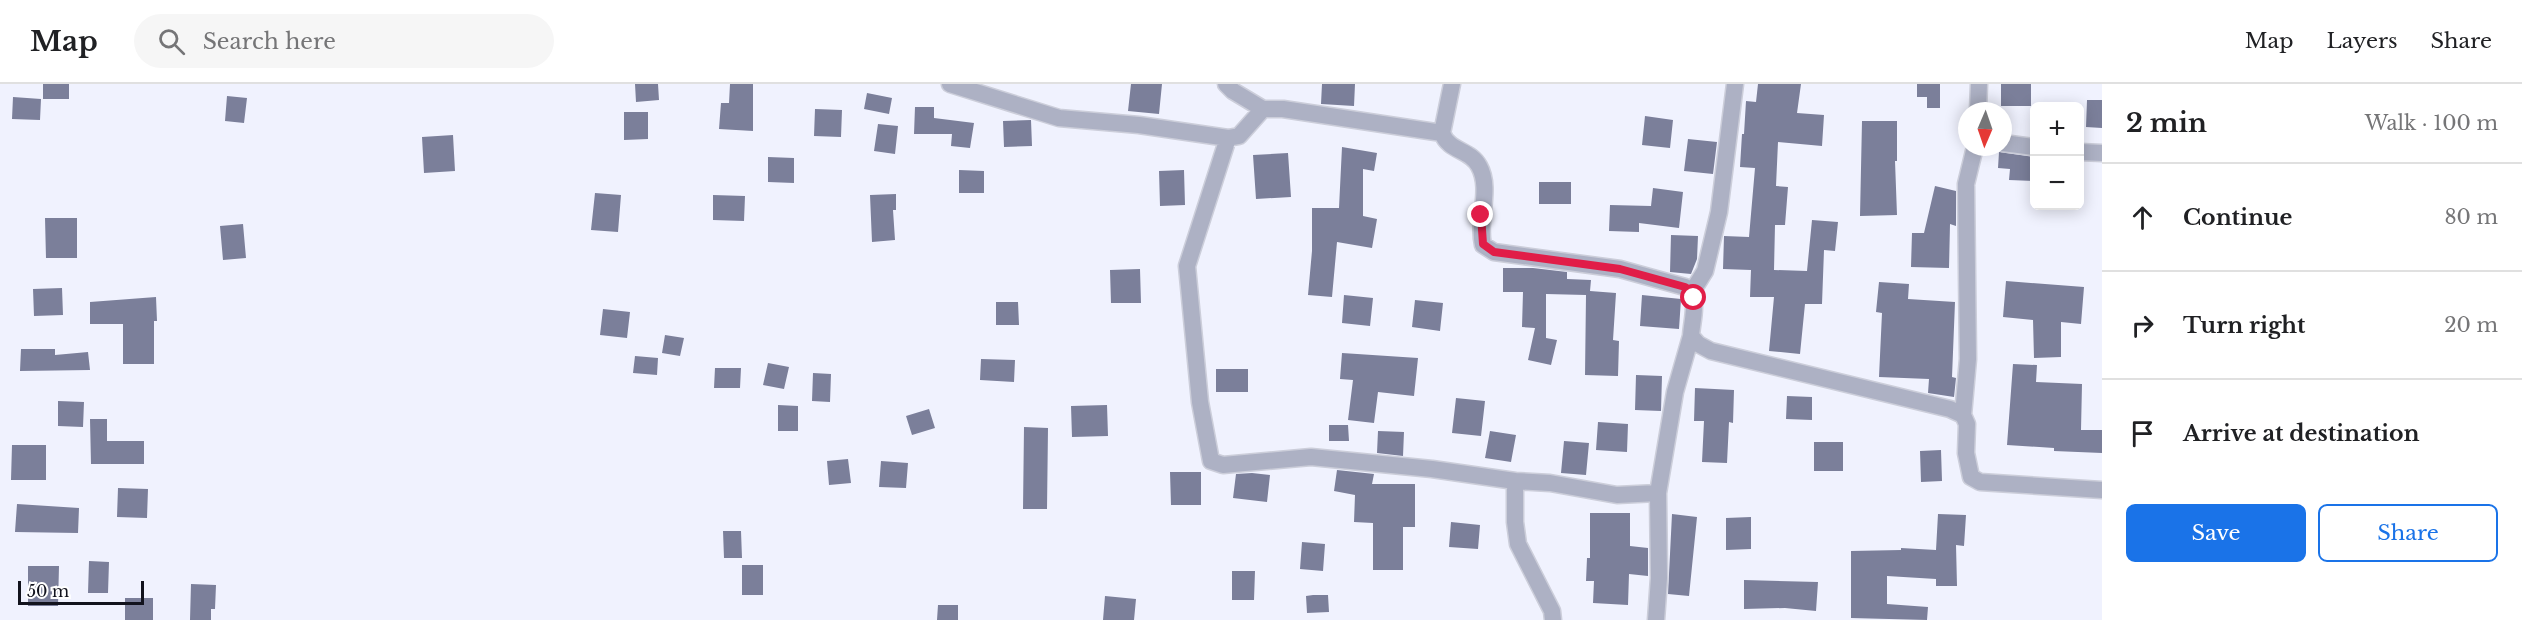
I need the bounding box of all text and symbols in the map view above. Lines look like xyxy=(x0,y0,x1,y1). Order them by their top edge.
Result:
search box xyxy=(134,14,554,68)
text: Map xyxy=(30,24,98,59)
icon: search xyxy=(155,25,188,58)
text: Search here xyxy=(203,28,336,55)
text: Map xyxy=(2245,28,2294,54)
text: Layers xyxy=(2327,28,2398,54)
text: Share xyxy=(2431,28,2492,54)
north arrow xyxy=(1958,102,2012,156)
map controls xyxy=(2030,102,2084,210)
button: + xyxy=(2030,102,2084,156)
text: 2 min xyxy=(2126,107,2207,139)
text: Walk · 100 m xyxy=(2365,111,2498,135)
button: − xyxy=(2030,156,2084,210)
route end xyxy=(1467,201,1493,227)
icon: ahead xyxy=(2126,201,2159,234)
text: Continue xyxy=(2183,204,2292,231)
text: 80 m xyxy=(2444,205,2498,229)
route start xyxy=(1680,284,1706,310)
icon: right xyxy=(2126,309,2159,342)
text: Turn right xyxy=(2183,312,2305,339)
text: 20 m xyxy=(2444,313,2498,337)
icon: arrive xyxy=(2126,417,2159,450)
text: Arrive at destination xyxy=(2183,420,2420,447)
button: Save xyxy=(2126,504,2306,562)
button: Share xyxy=(2318,504,2498,562)
scale bar xyxy=(18,578,144,606)
text: 50 m xyxy=(27,581,69,601)

